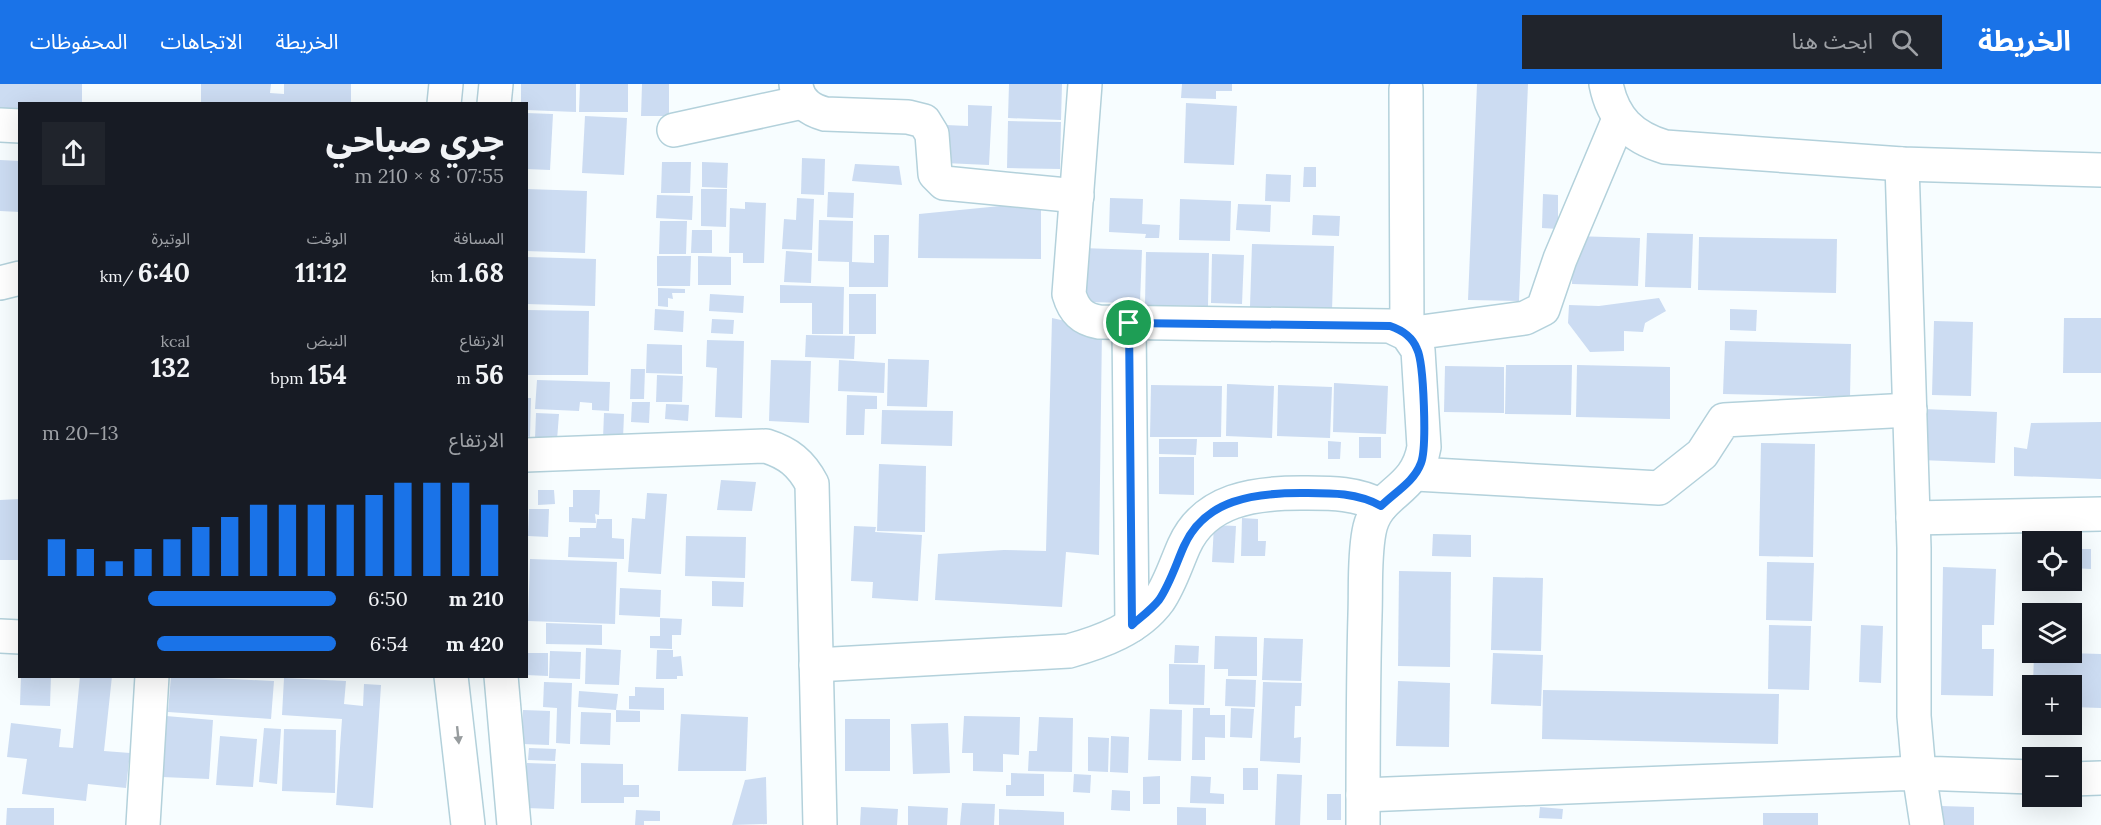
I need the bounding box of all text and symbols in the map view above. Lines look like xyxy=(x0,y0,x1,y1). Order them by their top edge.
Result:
search box xyxy=(1522,15,1942,69)
text: الخريطة xyxy=(1978,23,2071,59)
icon: search xyxy=(1888,26,1921,59)
text: ابحث هنا xyxy=(1791,27,1873,55)
text: المحفوظات xyxy=(30,28,127,55)
text: الاتجاهات xyxy=(160,28,242,55)
text: الخريطة xyxy=(275,28,338,55)
text: جري صباحي xyxy=(326,119,504,161)
button: share xyxy=(42,122,105,185)
text: 07:55 · 8 × 210 m xyxy=(354,163,504,188)
text: الوتيرة xyxy=(152,228,190,248)
text: الوقت xyxy=(307,228,347,248)
text: المسافة xyxy=(454,228,504,248)
text: 6:40 xyxy=(138,256,190,289)
text: 11:12 xyxy=(295,256,347,289)
text: 1.68 xyxy=(458,256,504,289)
text: /km xyxy=(100,266,138,286)
text: km xyxy=(430,266,458,286)
pin xyxy=(1103,297,1154,348)
icon: arrive xyxy=(1112,306,1145,339)
text: النبض xyxy=(306,330,347,350)
text: الارتفاع xyxy=(460,330,504,350)
text: kcal xyxy=(160,331,190,351)
text: 132 xyxy=(151,351,190,384)
text: 154 xyxy=(308,358,347,391)
text: 56 xyxy=(475,358,504,391)
text: bpm xyxy=(271,368,308,388)
text: m xyxy=(456,368,475,388)
text: 13–20 m xyxy=(42,420,119,445)
text: الارتفاع xyxy=(449,427,504,452)
map controls xyxy=(2022,531,2082,807)
button: locate xyxy=(2022,531,2082,591)
text: 6:50 xyxy=(368,586,408,611)
text: 210 m xyxy=(449,586,504,611)
button: layers xyxy=(2022,603,2082,663)
text: 6:54 xyxy=(370,631,408,656)
text: 420 m xyxy=(446,631,504,656)
button: + xyxy=(2022,675,2082,735)
one-way arrow xyxy=(453,725,463,744)
button: − xyxy=(2022,747,2082,807)

